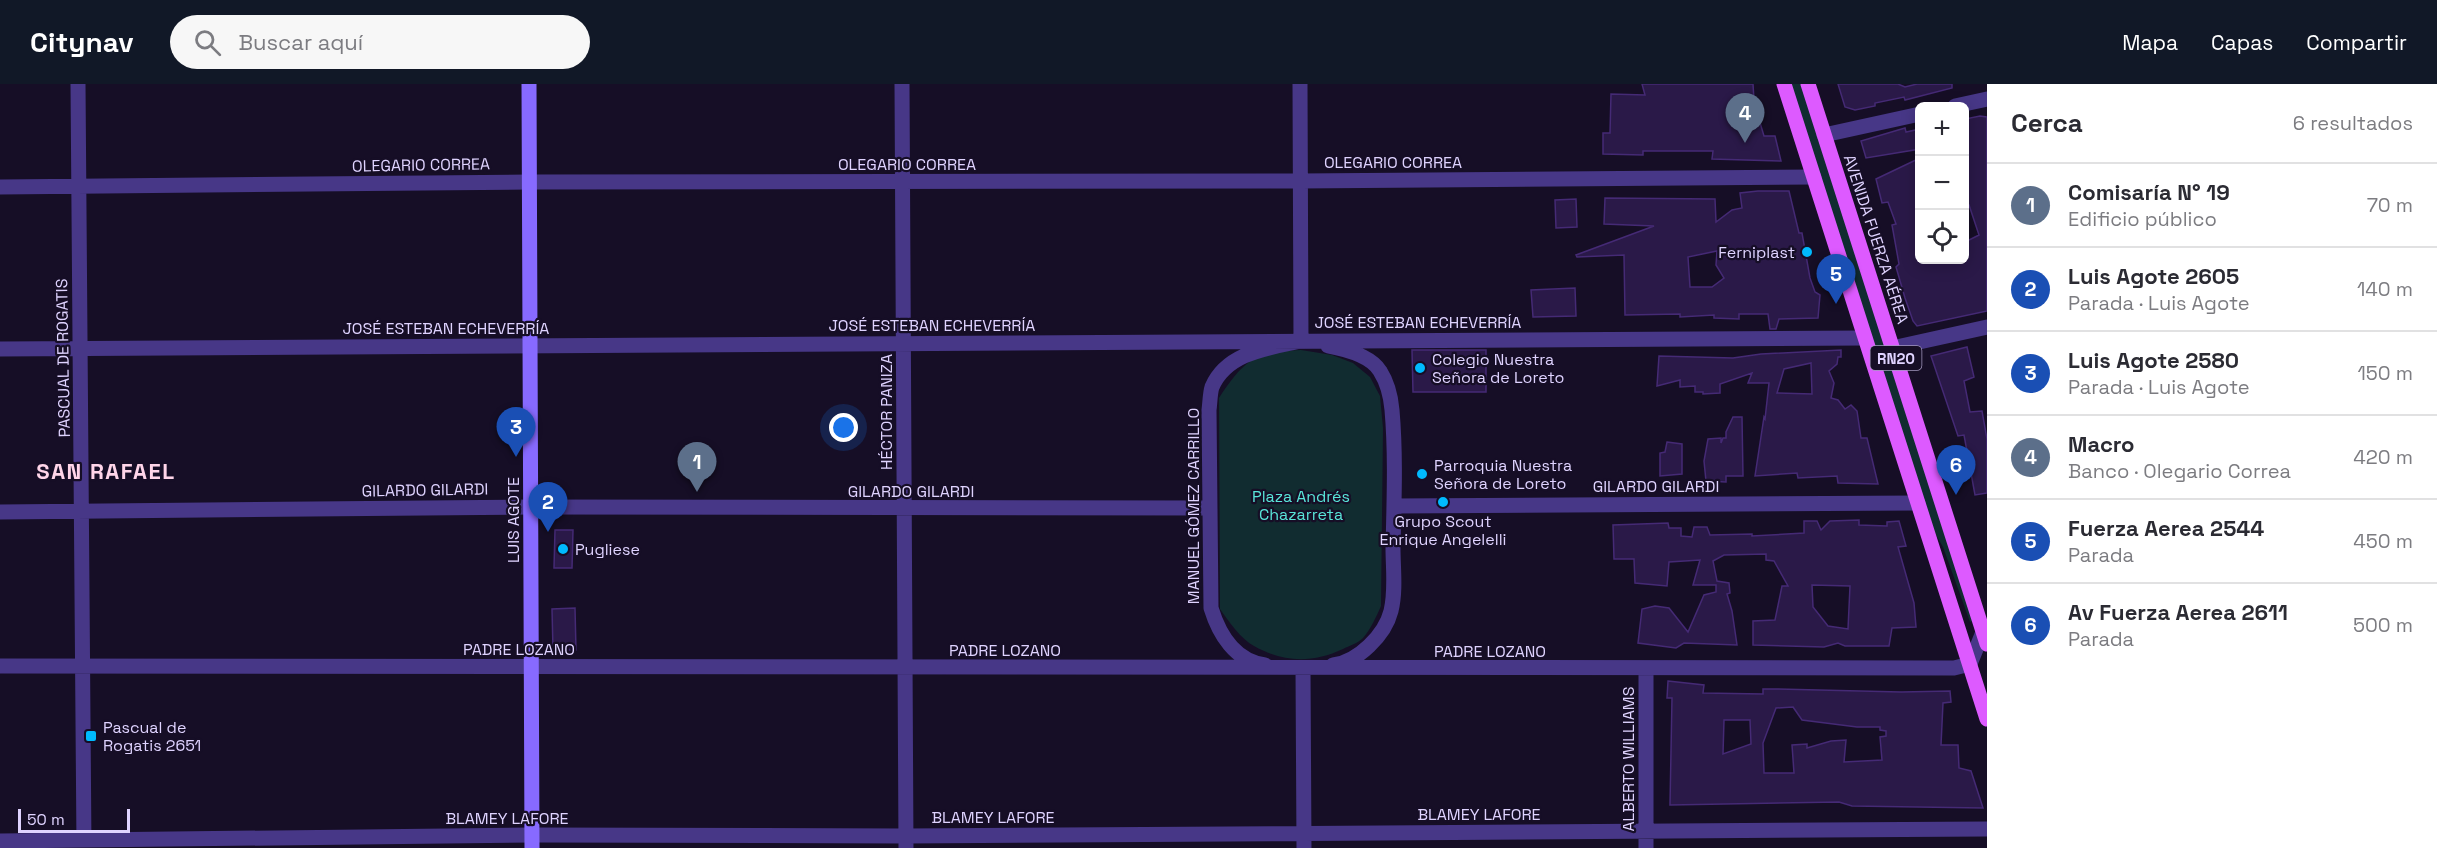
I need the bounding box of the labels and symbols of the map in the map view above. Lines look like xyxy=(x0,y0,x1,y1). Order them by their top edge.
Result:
pin: 4 xyxy=(1726,94,1764,143)
street label: OLEGARIO CORREA xyxy=(1324,152,1462,173)
street label: AVENIDA FUERZA AÉREA xyxy=(1839,152,1913,326)
street label: OLEGARIO CORREA xyxy=(352,153,490,177)
street label: OLEGARIO CORREA xyxy=(838,154,976,175)
place label: Ferniplast xyxy=(1718,242,1795,263)
marker: Ferniplast xyxy=(1800,245,1814,259)
pin: 5 xyxy=(1816,254,1856,304)
street label: PASCUAL DE ROGATIS xyxy=(51,278,75,438)
street label: JOSÉ ESTEBAN ECHEVERRÍA xyxy=(1315,312,1521,333)
street label: JOSÉ ESTEBAN ECHEVERRÍA xyxy=(829,315,1035,336)
street label: JOSÉ ESTEBAN ECHEVERRÍA xyxy=(343,318,549,339)
road number: RN20 xyxy=(1870,346,1922,370)
place label: Colegio Nuestra Señora de Loreto xyxy=(1432,349,1564,388)
street label: HÉCTOR PANIZA xyxy=(876,354,897,470)
marker: Colegio Nuestra Señora de Loreto xyxy=(1413,361,1427,375)
pin: 3 xyxy=(496,408,536,457)
street label: MANUEL GÓMEZ CARRILLO xyxy=(1183,408,1204,604)
your location xyxy=(829,413,858,442)
pin: 1 xyxy=(678,442,716,492)
pin: 6 xyxy=(1936,446,1976,495)
place label: Parroquia Nuestra Señora de Loreto xyxy=(1434,455,1572,494)
district label: SAN RAFAEL xyxy=(36,457,176,485)
marker: Parroquia Nuestra Señora de Loreto xyxy=(1415,467,1429,481)
street label: GILARDO GILARDI xyxy=(1593,476,1719,497)
street label: LUIS AGOTE xyxy=(503,477,524,563)
street label: GILARDO GILARDI xyxy=(361,478,489,502)
street label: GILARDO GILARDI xyxy=(848,481,974,502)
pin: 2 xyxy=(528,482,568,532)
park label: Plaza Andrés Chazarreta xyxy=(1252,486,1350,525)
marker: Grupo Scout Enrique Angelelli xyxy=(1436,495,1450,509)
place label: Grupo Scout Enrique Angelelli xyxy=(1379,511,1507,550)
place label: Pugliese xyxy=(575,539,640,560)
marker: Pugliese xyxy=(556,542,570,556)
street label: PADRE LOZANO xyxy=(463,639,575,660)
street label: PADRE LOZANO xyxy=(949,640,1061,661)
street label: PADRE LOZANO xyxy=(1434,641,1546,662)
street label: ALBERTO WILLIAMS xyxy=(1618,686,1639,831)
place label: Pascual de Rogatis 2651 xyxy=(103,717,201,756)
marker: Pascual de Rogatis 2651 xyxy=(84,729,98,743)
street label: BLAMEY LAFORE xyxy=(1417,804,1541,825)
scale bar xyxy=(18,806,130,834)
street label: BLAMEY LAFORE xyxy=(931,807,1055,828)
street label: BLAMEY LAFORE xyxy=(445,808,569,829)

